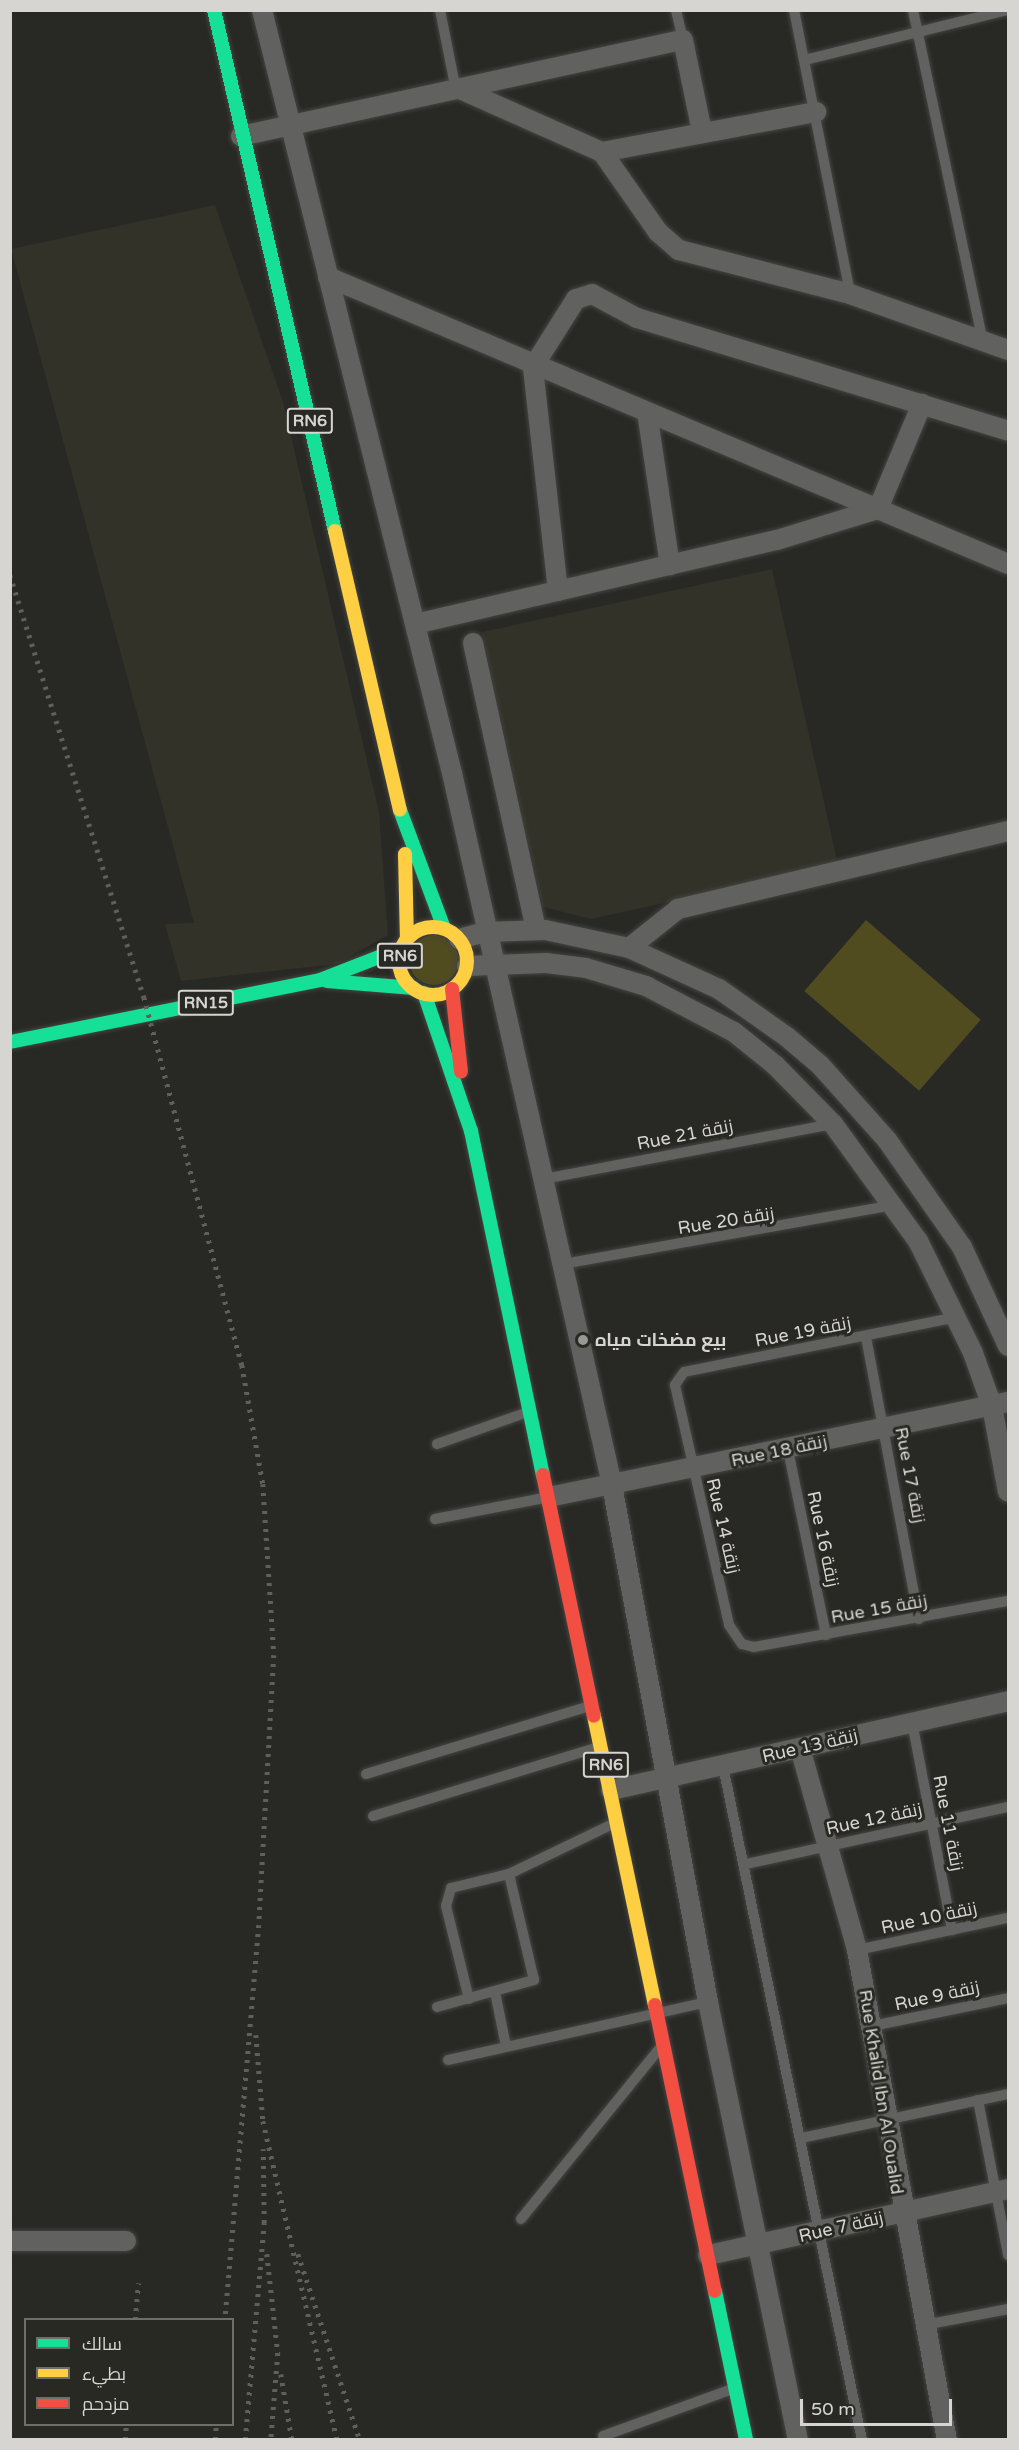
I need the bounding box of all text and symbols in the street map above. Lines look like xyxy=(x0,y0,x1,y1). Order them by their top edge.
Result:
road number: RN6 xyxy=(286,408,334,434)
road number: RN6 xyxy=(376,943,424,969)
road number: RN15 xyxy=(178,990,234,1016)
street label: Rue 21 زنقة xyxy=(635,1115,735,1155)
street label: Rue 20 زنقة xyxy=(676,1203,776,1239)
street label: Rue 19 زنقة xyxy=(753,1312,853,1352)
place label: بيع مضخات مياه xyxy=(595,1329,726,1351)
marker: بيع مضخات مياه xyxy=(576,1333,590,1347)
street label: Rue 17 زنقة xyxy=(890,1425,930,1525)
street label: Rue 18 زنقة xyxy=(729,1430,829,1472)
street label: Rue 14 زنقة xyxy=(702,1476,744,1576)
street label: Rue 16 زنقة xyxy=(802,1489,844,1589)
street label: Rue 15 زنقة xyxy=(829,1590,929,1628)
street label: Rue 13 زنقة xyxy=(760,1725,860,1767)
road number: RN6 xyxy=(582,1752,630,1778)
street label: Rue 11 زنقة xyxy=(928,1773,968,1873)
street label: Rue 12 زنقة xyxy=(824,1798,924,1840)
street label: Rue 10 زنقة xyxy=(879,1897,979,1939)
street label: Rue 9 زنقة xyxy=(893,1976,981,2016)
street label: Rue Khalid Ibn Al Oualid xyxy=(854,1988,908,2196)
street label: Rue 7 زنقة xyxy=(797,2207,885,2247)
legend xyxy=(24,2318,234,2426)
text: سالك xyxy=(82,2333,122,2355)
text: بطيء xyxy=(82,2363,126,2385)
scale bar xyxy=(803,2387,954,2425)
text: مزدحم xyxy=(82,2393,130,2415)
text: 50 m xyxy=(811,2398,855,2420)

